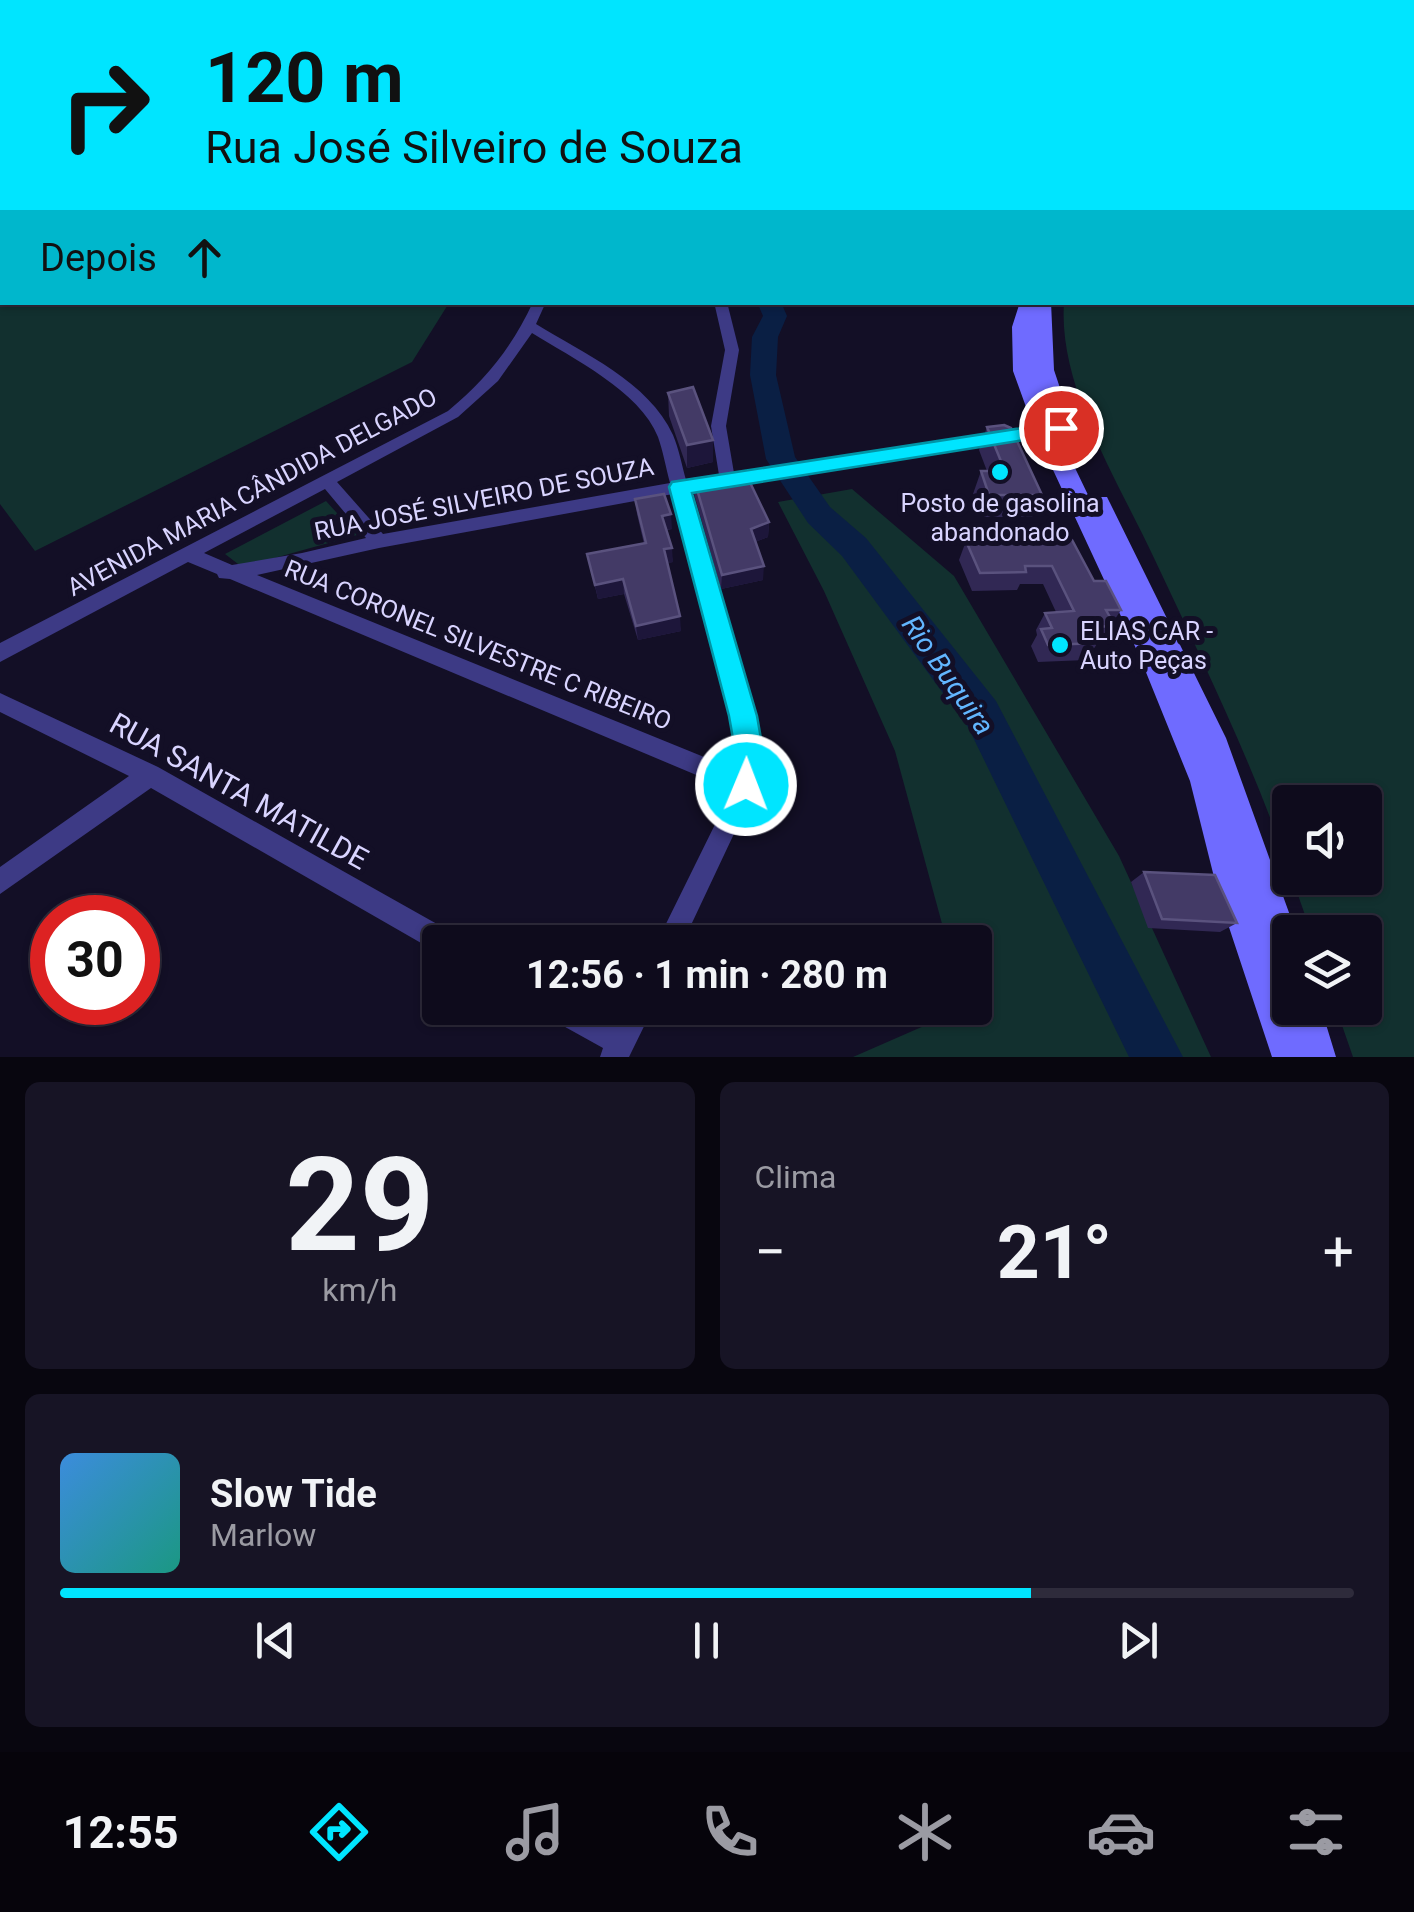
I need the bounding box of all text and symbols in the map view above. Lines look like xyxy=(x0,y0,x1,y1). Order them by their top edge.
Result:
text: 120 m xyxy=(205,37,404,119)
icon: right xyxy=(40,40,170,170)
text: Rua José Silveiro de Souza xyxy=(205,121,743,174)
icon: ahead xyxy=(177,230,232,285)
text: Depois xyxy=(40,236,157,280)
street label: AVENIDA MARIA CÂNDIDA DELGADO xyxy=(62,381,442,602)
pin xyxy=(1019,386,1104,471)
icon: arrive xyxy=(1034,401,1089,456)
street label: RUA JOSÉ SILVEIRO DE SOUZA xyxy=(312,451,656,546)
marker: Posto de gasolina abandonado xyxy=(989,461,1011,483)
place label: Posto de gasolina abandonado xyxy=(900,489,1100,547)
street label: RUA CORONEL SILVESTRE C RIBEIRO xyxy=(281,554,675,736)
water label: Rio Buquira xyxy=(895,609,1001,741)
place label: ELIAS CAR - Auto Peças xyxy=(1080,617,1213,675)
marker: ELIAS CAR - Auto Peças xyxy=(1049,634,1071,656)
street label: RUA SANTA MATILDE xyxy=(104,705,374,877)
position arrow xyxy=(694,733,798,837)
map controls xyxy=(1272,785,1382,1025)
button: sound xyxy=(1272,785,1382,895)
speed limit sign: 30 xyxy=(30,895,160,1025)
button: layers xyxy=(1272,915,1382,1025)
text: 12:56 · 1 min · 280 m xyxy=(526,953,888,997)
text: 29 xyxy=(285,1129,434,1282)
text: Clima xyxy=(755,1158,836,1196)
text: 21° xyxy=(997,1208,1112,1296)
text: − xyxy=(755,1220,786,1284)
text: + xyxy=(1323,1220,1354,1284)
text: km/h xyxy=(322,1271,397,1309)
text: Slow Tide xyxy=(210,1472,377,1516)
text: Marlow xyxy=(210,1516,316,1554)
icon: previous xyxy=(248,1613,303,1668)
icon: pause xyxy=(679,1613,734,1668)
icon: next xyxy=(1111,1613,1166,1668)
icon: directions xyxy=(304,1797,374,1867)
icon: music xyxy=(500,1797,570,1867)
icon: phone xyxy=(695,1797,765,1867)
icon: climate xyxy=(890,1797,960,1867)
icon: car xyxy=(1086,1797,1156,1867)
icon: filters xyxy=(1281,1797,1351,1867)
text: 12:55 xyxy=(63,1806,179,1859)

